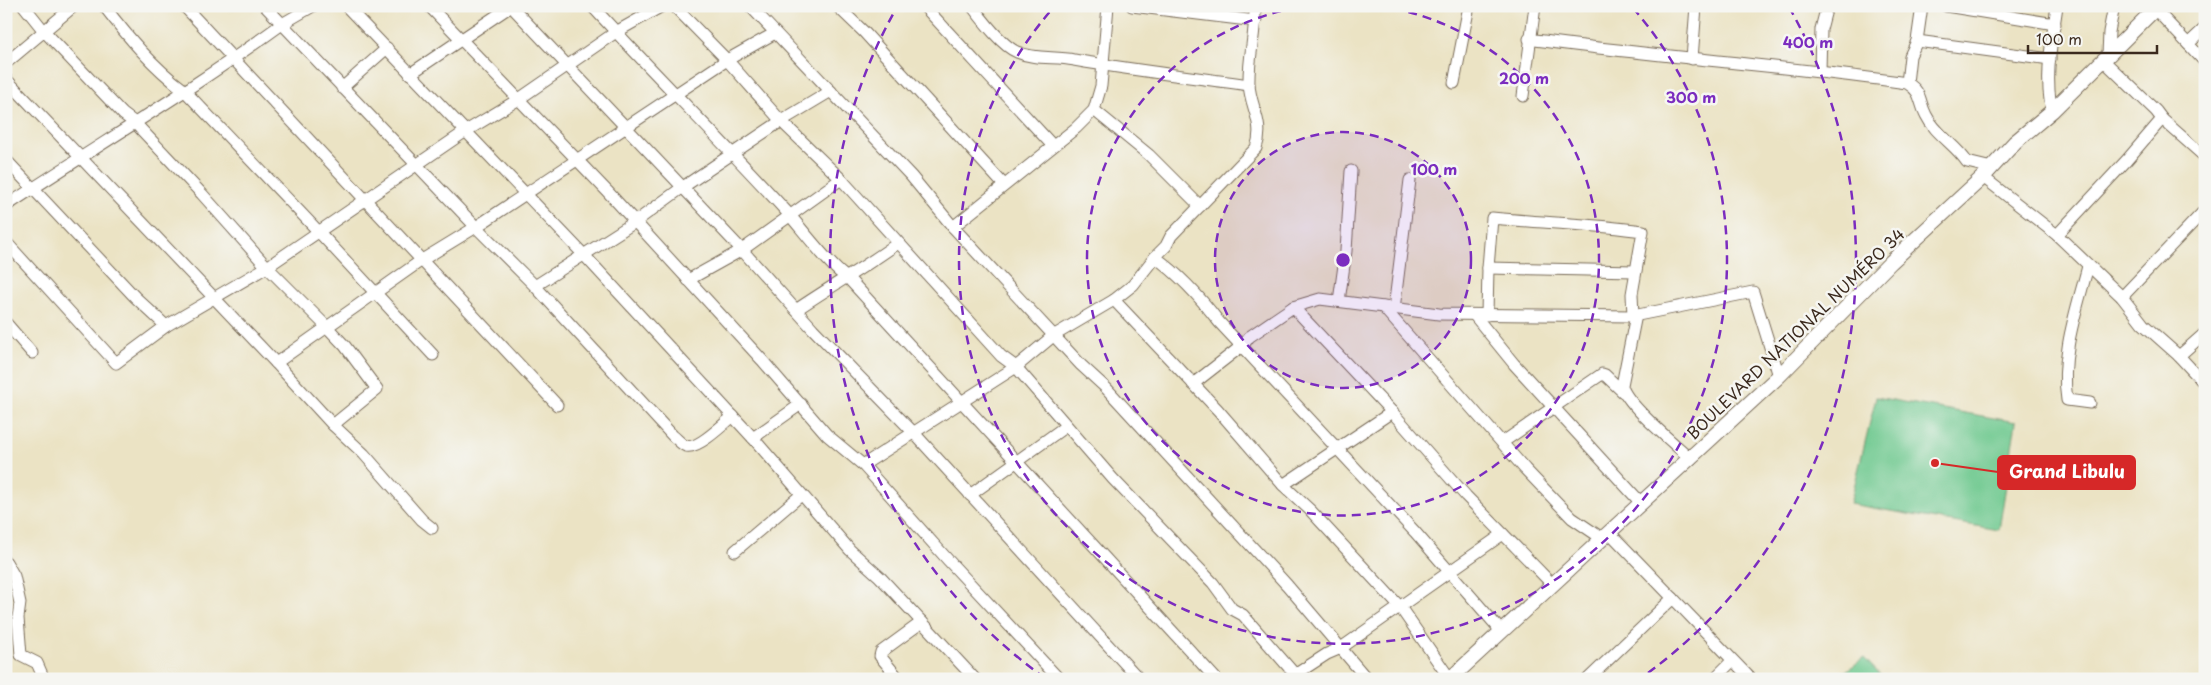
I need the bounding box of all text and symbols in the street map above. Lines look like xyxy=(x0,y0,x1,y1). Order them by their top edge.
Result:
scale bar xyxy=(2028,22,2157,54)
text: 100 m xyxy=(2036,27,2082,50)
text: 400 m xyxy=(1783,30,1833,53)
text: 200 m xyxy=(1499,66,1549,89)
text: 300 m xyxy=(1666,85,1716,108)
text: 100 m xyxy=(1411,157,1457,180)
street label: BOULEVARD NATIONAL NUMÉRO 34 xyxy=(1681,222,1909,444)
centre of rings xyxy=(1334,251,1352,269)
callout: Grand Libulu xyxy=(1998,456,2135,489)
text: Grand Libulu xyxy=(2009,457,2125,484)

